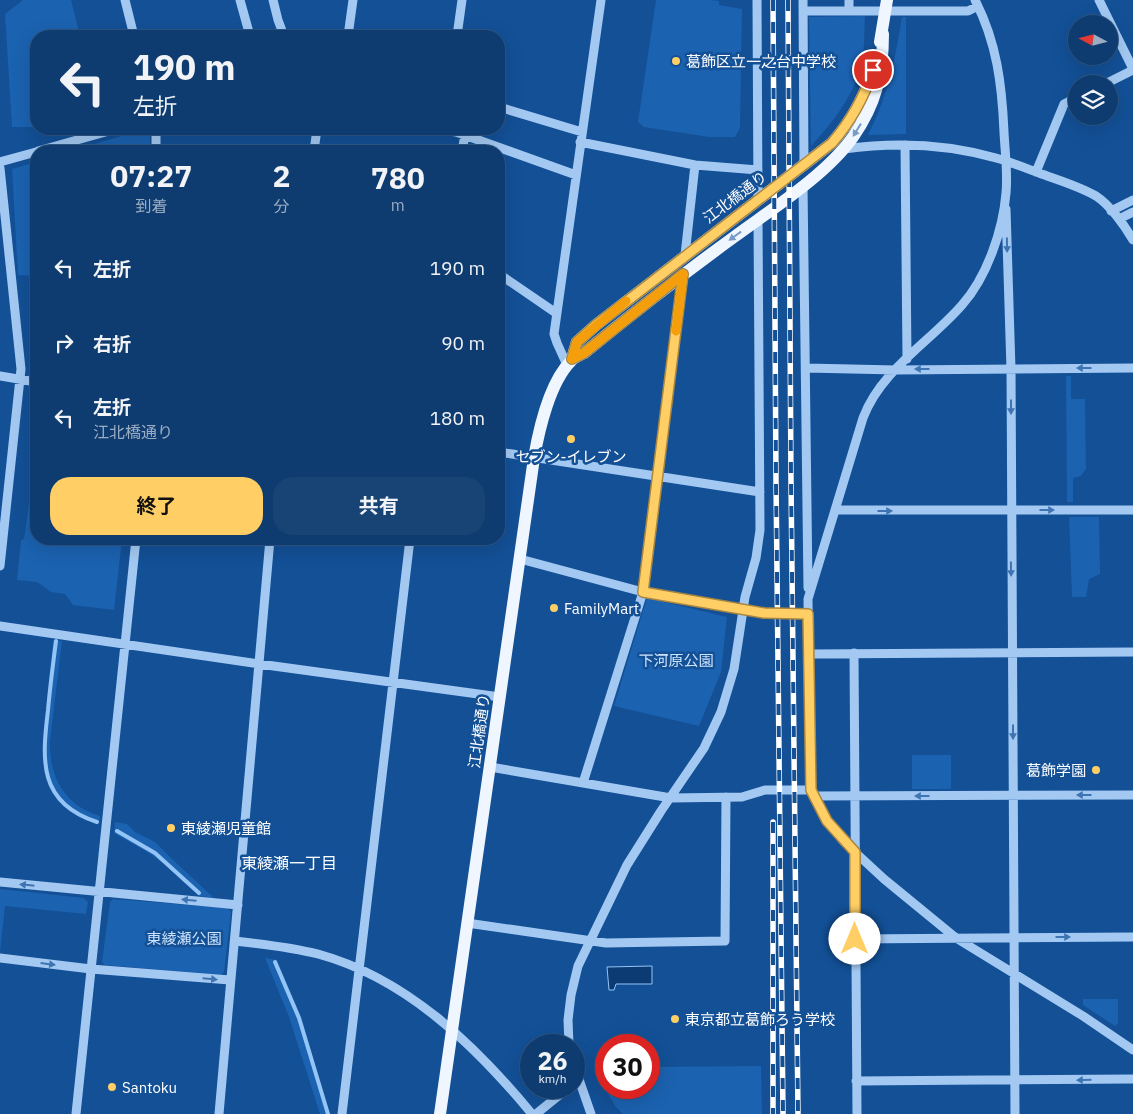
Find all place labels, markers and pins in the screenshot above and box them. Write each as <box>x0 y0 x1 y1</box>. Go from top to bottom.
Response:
pin <box>852 49 894 91</box>
place label: 葛飾区立一之台中学校 <box>686 52 836 71</box>
marker: 葛飾区立一之台中学校 <box>670 55 682 67</box>
marker: セブン-イレブン <box>565 433 577 445</box>
place label: セブン-イレブン <box>516 447 627 466</box>
place label: FamilyMart <box>564 599 639 618</box>
marker: FamilyMart <box>548 602 560 614</box>
place label: 葛飾学園 <box>1026 761 1086 780</box>
marker: 葛飾学園 <box>1090 764 1102 776</box>
place label: 東綾瀬児童館 <box>181 819 271 838</box>
marker: 東綾瀬児童館 <box>165 822 177 834</box>
place label: 東京都立葛飾ろう学校 <box>685 1010 835 1029</box>
marker: 東京都立葛飾ろう学校 <box>669 1013 681 1025</box>
place label: Santoku <box>122 1078 177 1097</box>
marker: Santoku <box>106 1081 118 1093</box>

